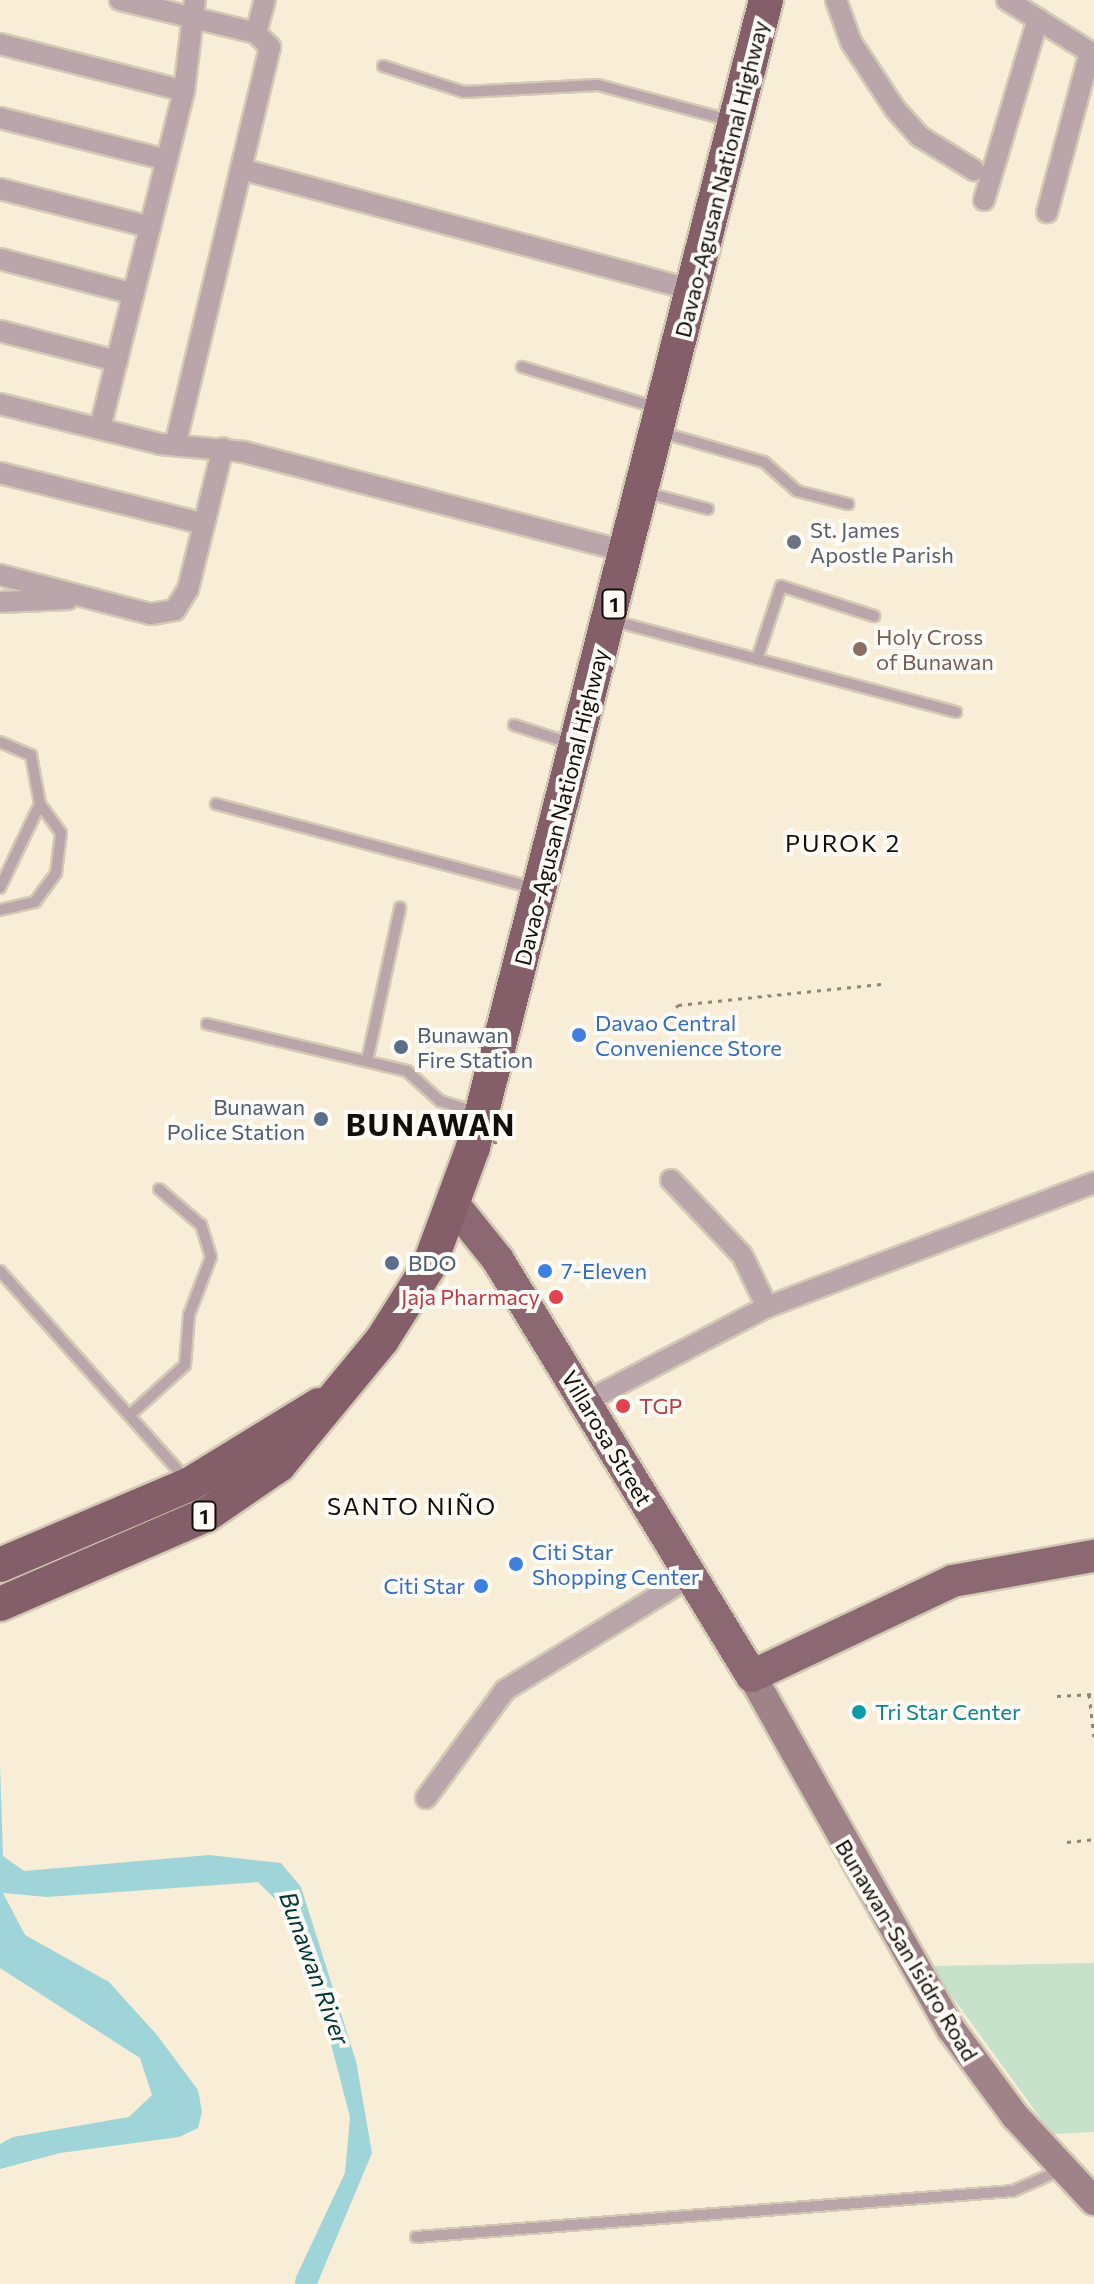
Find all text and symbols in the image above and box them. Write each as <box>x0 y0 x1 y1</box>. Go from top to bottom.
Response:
street label: Davao-Agusan National Highway <box>669 18 773 340</box>
place label: St. James Apostle Parish <box>810 516 954 568</box>
marker: St. James Apostle Parish <box>785 533 803 551</box>
road number: 1 <box>600 588 628 620</box>
place label: Holy Cross of Bunawan <box>876 623 994 674</box>
marker: Holy Cross of Bunawan <box>851 640 869 658</box>
street label: Davao-Agusan National Highway <box>509 646 613 968</box>
district label: PUROK 2 <box>785 829 901 857</box>
place label: Davao Central Convenience Store <box>595 1009 782 1060</box>
place label: Bunawan Fire Station <box>417 1021 533 1072</box>
marker: Davao Central Convenience Store <box>570 1026 588 1044</box>
marker: Bunawan Fire Station <box>392 1038 410 1056</box>
place label: Bunawan Police Station <box>167 1093 305 1144</box>
district label: BUNAWAN <box>346 1106 516 1142</box>
marker: Bunawan Police Station <box>312 1110 330 1128</box>
place label: BDO <box>408 1250 456 1276</box>
marker: BDO <box>383 1254 401 1272</box>
place label: 7-Eleven <box>561 1258 647 1284</box>
marker: 7-Eleven <box>536 1262 554 1280</box>
place label: Jaja Pharmacy <box>401 1284 540 1310</box>
marker: Jaja Pharmacy <box>547 1288 565 1306</box>
street label: Villarosa Street <box>556 1366 658 1510</box>
place label: TGP <box>639 1393 682 1419</box>
marker: TGP <box>614 1397 632 1415</box>
district label: SANTO NIÑO <box>327 1492 497 1520</box>
road number: 1 <box>190 1500 218 1532</box>
place label: Citi Star Shopping Center <box>532 1538 700 1590</box>
marker: Citi Star Shopping Center <box>507 1555 525 1573</box>
place label: Citi Star <box>383 1573 465 1599</box>
marker: Citi Star <box>472 1577 490 1595</box>
place label: Tri Star Center <box>875 1699 1021 1725</box>
marker: Tri Star Center <box>850 1703 868 1721</box>
street label: Bunawan-San Isidro Road <box>830 1834 984 2066</box>
water label: Bunawan River <box>274 1887 356 2049</box>

